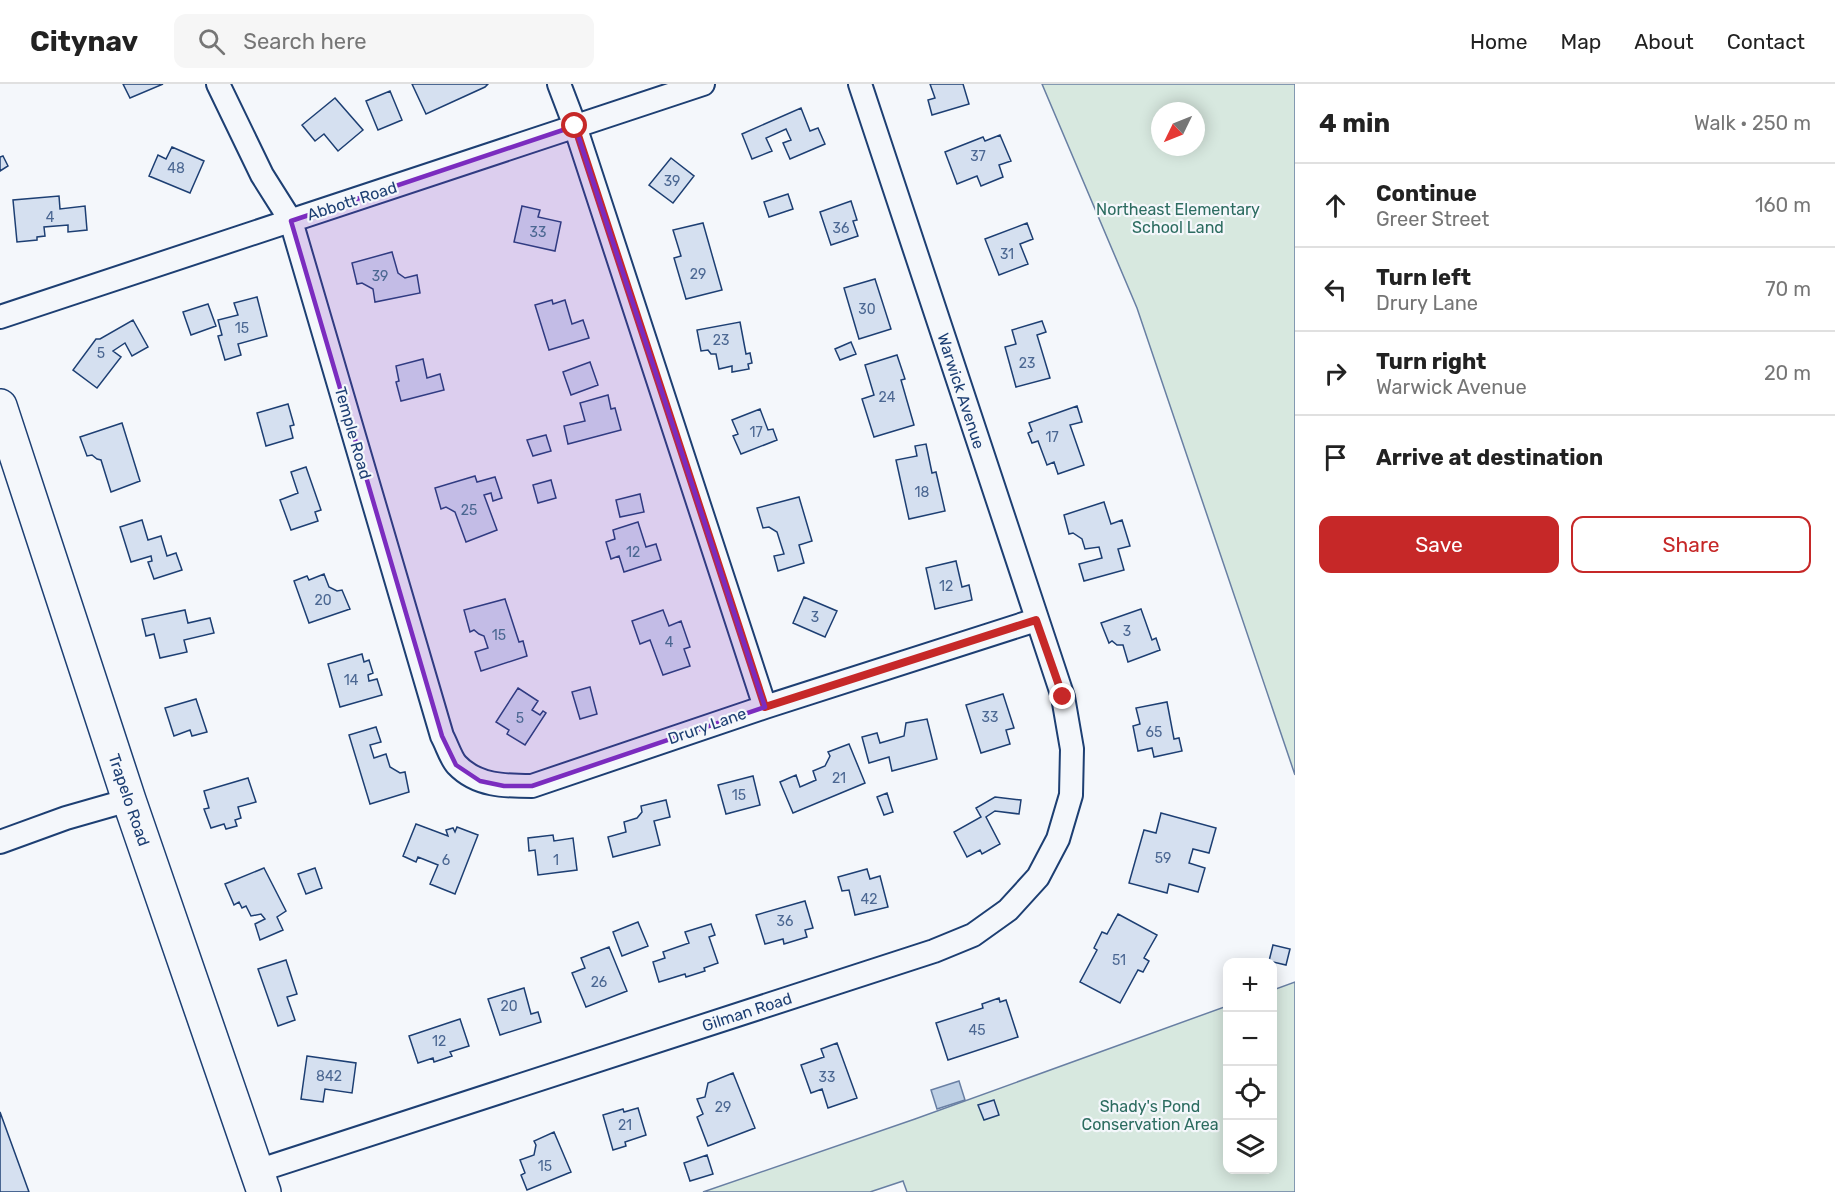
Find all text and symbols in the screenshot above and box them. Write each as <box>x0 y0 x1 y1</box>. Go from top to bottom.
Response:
search box <box>174 14 594 68</box>
text: Citynav <box>30 25 138 58</box>
icon: search <box>195 25 228 58</box>
text: Search here <box>243 28 367 55</box>
text: Home <box>1470 29 1527 54</box>
text: Map <box>1560 29 1601 54</box>
text: About <box>1634 29 1694 54</box>
text: Contact <box>1727 29 1805 54</box>
north arrow <box>1151 102 1205 156</box>
text: 4 min <box>1319 108 1390 139</box>
text: Walk · 250 m <box>1694 111 1811 135</box>
route start <box>561 112 587 138</box>
house number: 37 <box>970 148 986 165</box>
house number: 48 <box>167 160 185 177</box>
house number: 39 <box>664 173 680 190</box>
street label: Abbott Road <box>305 178 399 224</box>
text: Continue <box>1376 180 1477 207</box>
icon: ahead <box>1319 189 1352 222</box>
text: 160 m <box>1755 193 1811 217</box>
park label: Northeast Elementary School Land <box>1096 200 1260 237</box>
text: Greer Street <box>1376 207 1489 231</box>
house number: 4 <box>46 209 55 226</box>
house number: 36 <box>833 220 849 237</box>
house number: 33 <box>530 224 546 241</box>
house number: 31 <box>1000 246 1014 263</box>
text: Turn left <box>1376 264 1471 291</box>
house number: 29 <box>690 266 706 283</box>
house number: 39 <box>372 268 388 285</box>
icon: left <box>1319 273 1352 306</box>
text: 70 m <box>1765 277 1811 301</box>
text: Drury Lane <box>1376 291 1478 315</box>
house number: 30 <box>858 301 876 318</box>
house number: 15 <box>235 320 249 337</box>
street label: Warwick Avenue <box>933 331 989 451</box>
house number: 23 <box>713 332 729 349</box>
house number: 5 <box>97 345 105 362</box>
text: Turn right <box>1376 348 1486 375</box>
house number: 23 <box>1019 355 1035 372</box>
icon: right <box>1319 357 1352 390</box>
text: 20 m <box>1764 361 1811 385</box>
text: Warwick Avenue <box>1376 375 1527 399</box>
street label: Temple Road <box>331 385 375 481</box>
house number: 24 <box>879 389 896 406</box>
house number: 17 <box>749 424 763 441</box>
house number: 17 <box>1045 429 1059 446</box>
icon: arrive <box>1319 441 1352 474</box>
text: Arrive at destination <box>1376 444 1603 471</box>
house number: 18 <box>915 484 930 501</box>
house number: 25 <box>461 502 477 519</box>
button: Save <box>1319 516 1559 573</box>
button: Share <box>1571 516 1811 573</box>
house number: 12 <box>626 544 640 561</box>
house number: 12 <box>939 578 953 595</box>
house number: 20 <box>314 592 332 609</box>
house number: 3 <box>811 609 819 626</box>
house number: 3 <box>1123 623 1131 640</box>
house number: 15 <box>492 627 506 644</box>
house number: 4 <box>665 634 674 651</box>
house number: 14 <box>344 672 359 689</box>
route end <box>1049 683 1075 709</box>
street label: Drury Lane <box>665 704 749 748</box>
house number: 33 <box>982 709 998 726</box>
house number: 5 <box>516 710 524 727</box>
house number: 65 <box>1146 724 1162 741</box>
street label: Trapelo Road <box>104 751 154 849</box>
house number: 21 <box>832 770 846 787</box>
house number: 15 <box>732 787 746 804</box>
house number: 59 <box>1155 850 1171 867</box>
house number: 6 <box>442 852 450 869</box>
house number: 1 <box>553 852 559 869</box>
house number: 42 <box>861 891 877 908</box>
house number: 36 <box>777 913 793 930</box>
house number: 51 <box>1112 952 1126 969</box>
map controls <box>1223 958 1277 1174</box>
button: + <box>1223 958 1277 1012</box>
house number: 26 <box>591 974 607 991</box>
street label: Gilman Road <box>700 989 794 1035</box>
house number: 20 <box>500 998 518 1015</box>
button: − <box>1223 1012 1277 1066</box>
house number: 45 <box>968 1022 986 1039</box>
house number: 12 <box>432 1033 446 1050</box>
button: locate <box>1223 1066 1277 1120</box>
house number: 842 <box>316 1068 342 1085</box>
house number: 33 <box>819 1069 835 1086</box>
park label: Shady's Pond Conservation Area <box>1082 1097 1218 1134</box>
house number: 29 <box>715 1099 731 1116</box>
house number: 21 <box>618 1117 632 1134</box>
button: layers <box>1223 1120 1277 1174</box>
house number: 15 <box>538 1158 552 1175</box>

